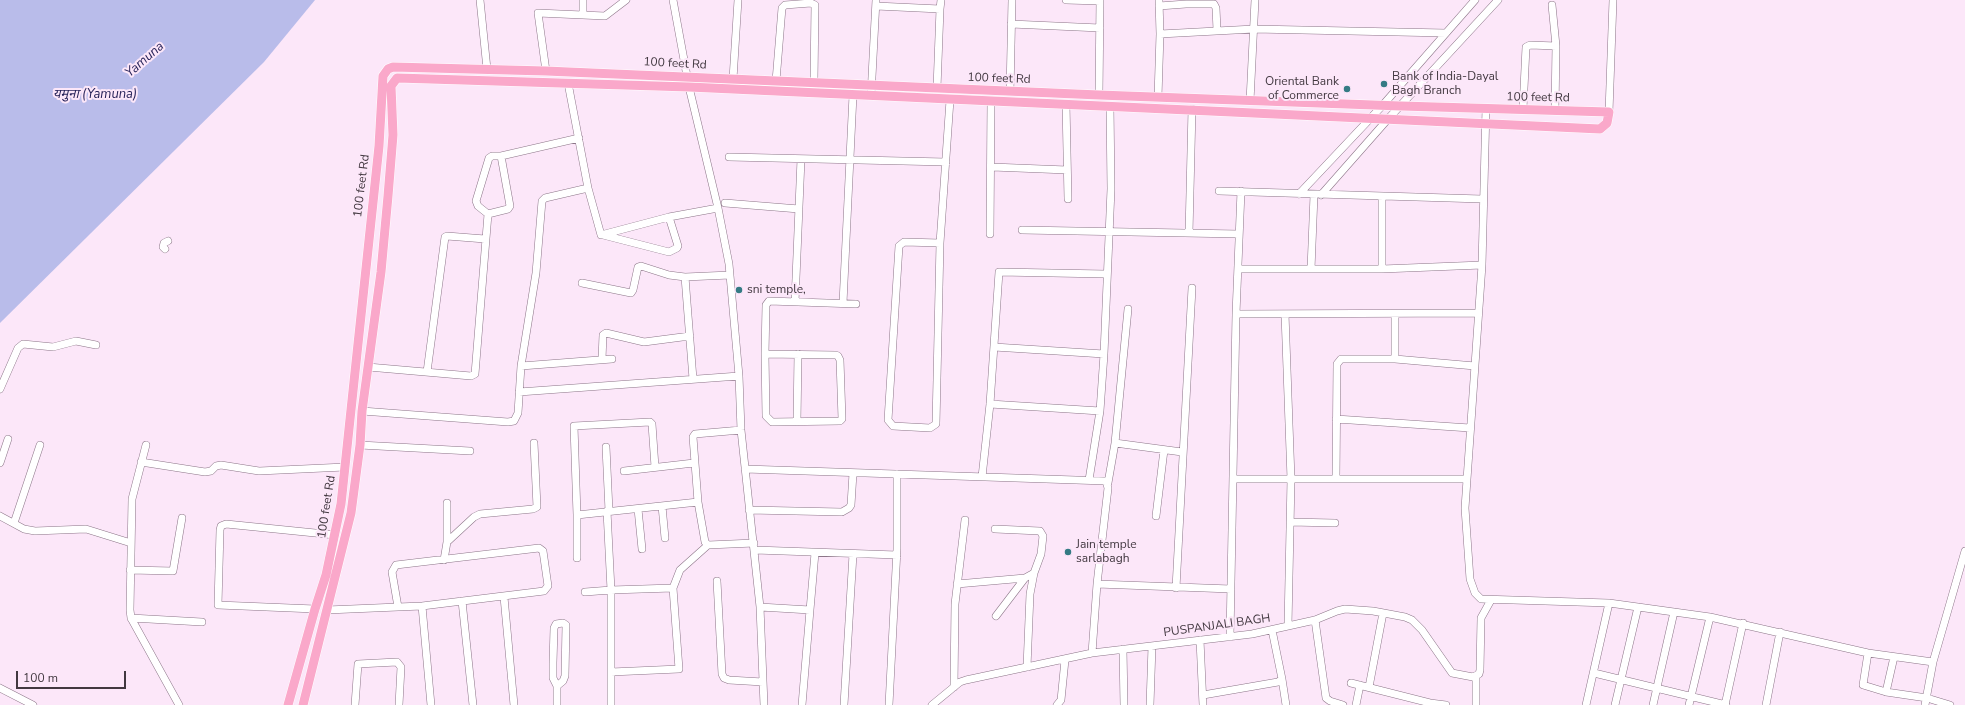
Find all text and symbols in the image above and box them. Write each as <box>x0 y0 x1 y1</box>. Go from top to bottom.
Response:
water label: Yamuna <box>122 39 168 81</box>
street label: 100 feet Rd <box>643 55 707 73</box>
place label: Bank of India-Dayal Bagh Branch <box>1392 70 1498 98</box>
street label: 100 feet Rd <box>967 71 1031 87</box>
place label: Oriental Bank of Commerce <box>1265 75 1339 103</box>
marker: Bank of India-Dayal Bagh Branch <box>1379 79 1389 89</box>
marker: Oriental Bank of Commerce <box>1342 84 1352 94</box>
water label: यमुना (Yamuna) <box>53 87 137 103</box>
street label: 100 feet Rd <box>1506 90 1570 106</box>
street label: 100 feet Rd <box>351 154 373 218</box>
place label: sni temple, <box>747 283 806 297</box>
marker: sni temple, <box>734 285 744 295</box>
street label: 100 feet Rd <box>315 475 339 539</box>
place label: Jain temple sarlabagh <box>1076 538 1137 566</box>
marker: Jain temple sarlabagh <box>1063 547 1073 557</box>
street label: PUSPANJALI BAGH <box>1163 611 1271 641</box>
scale bar <box>18 663 128 689</box>
text: 100 m <box>23 670 58 686</box>

